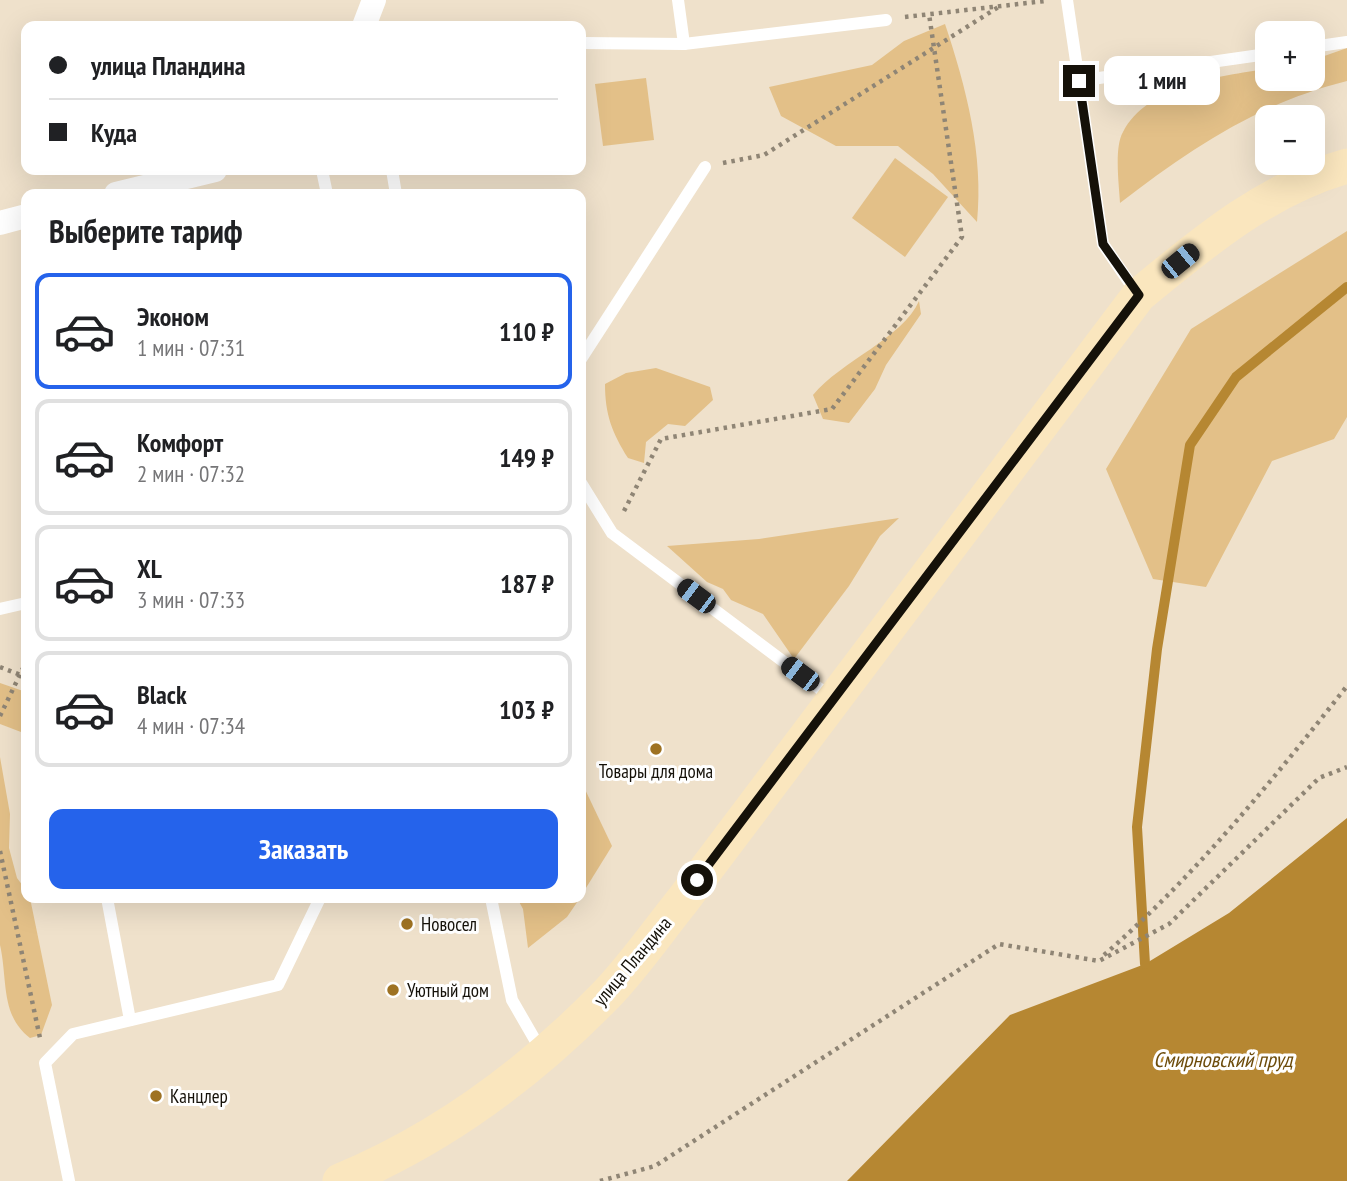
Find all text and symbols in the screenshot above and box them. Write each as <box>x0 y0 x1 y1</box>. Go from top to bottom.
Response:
map controls <box>1255 21 1325 175</box>
button: + <box>1255 21 1325 91</box>
text: улица Пландина <box>91 49 245 82</box>
callout: 1 мин <box>1104 56 1219 106</box>
route end <box>1063 65 1095 97</box>
text: 1 мин <box>1137 66 1187 95</box>
button: − <box>1255 105 1325 175</box>
text: Куда <box>91 116 137 149</box>
text: Выберите тариф <box>49 210 243 252</box>
car <box>1158 240 1203 282</box>
icon: car <box>53 300 116 363</box>
text: Эконом <box>137 300 209 333</box>
text: 110 ₽ <box>499 315 554 348</box>
text: 1 мин · 07:31 <box>137 333 245 362</box>
icon: car <box>53 426 116 489</box>
text: Комфорт <box>137 426 223 459</box>
text: 149 ₽ <box>499 441 554 474</box>
text: 2 мин · 07:32 <box>137 459 245 488</box>
icon: car <box>53 552 116 615</box>
text: XL <box>137 552 162 585</box>
text: 187 ₽ <box>500 567 554 600</box>
car <box>673 575 720 617</box>
text: 3 мин · 07:33 <box>137 585 245 614</box>
car <box>777 653 824 695</box>
icon: car <box>53 678 116 741</box>
text: Black <box>137 678 187 711</box>
text: 103 ₽ <box>499 693 554 726</box>
text: 4 мин · 07:34 <box>137 711 245 740</box>
marker: Товары для дома <box>648 741 664 757</box>
place label: Товары для дома <box>599 759 713 783</box>
button: Заказать <box>49 809 558 889</box>
route start <box>681 864 713 896</box>
street label: улица Пландина <box>588 911 676 1011</box>
place label: Новосел <box>421 912 477 936</box>
marker: Новосел <box>399 916 415 932</box>
place label: Уютный дом <box>407 978 489 1002</box>
marker: Уютный дом <box>385 982 401 998</box>
water label: Смирновский пруд <box>1154 1046 1294 1073</box>
place label: Канцлер <box>170 1084 228 1108</box>
marker: Канцлер <box>148 1088 164 1104</box>

